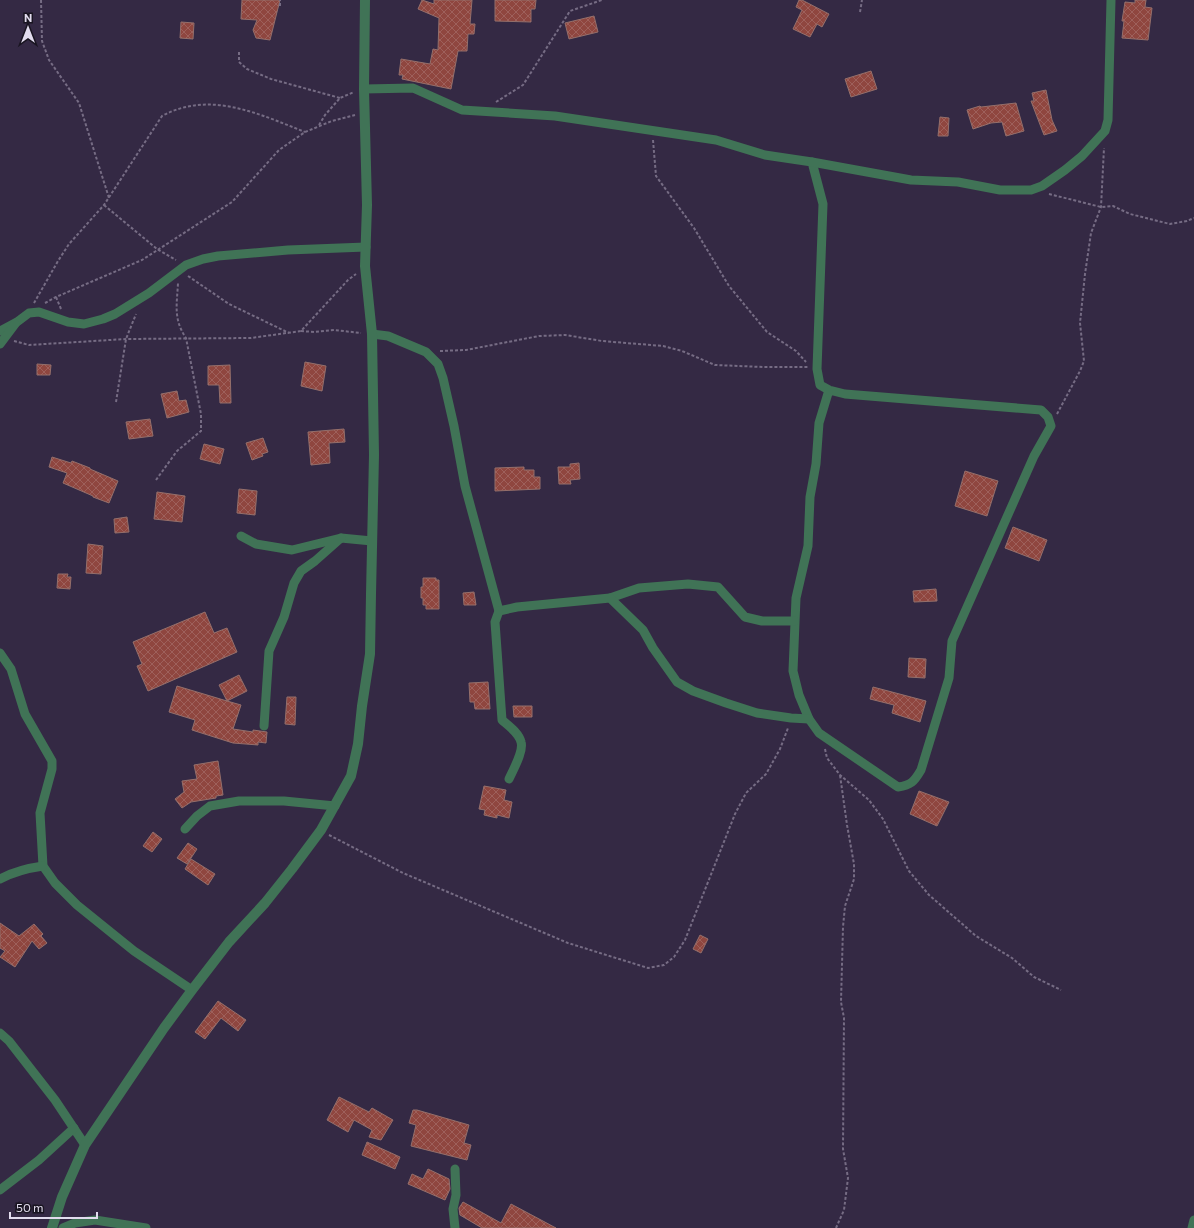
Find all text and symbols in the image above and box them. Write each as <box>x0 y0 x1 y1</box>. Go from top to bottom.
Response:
north arrow <box>8 8 48 48</box>
text: N <box>24 11 32 24</box>
scale bar <box>10 1194 97 1220</box>
text: 50 m <box>16 1200 44 1214</box>

